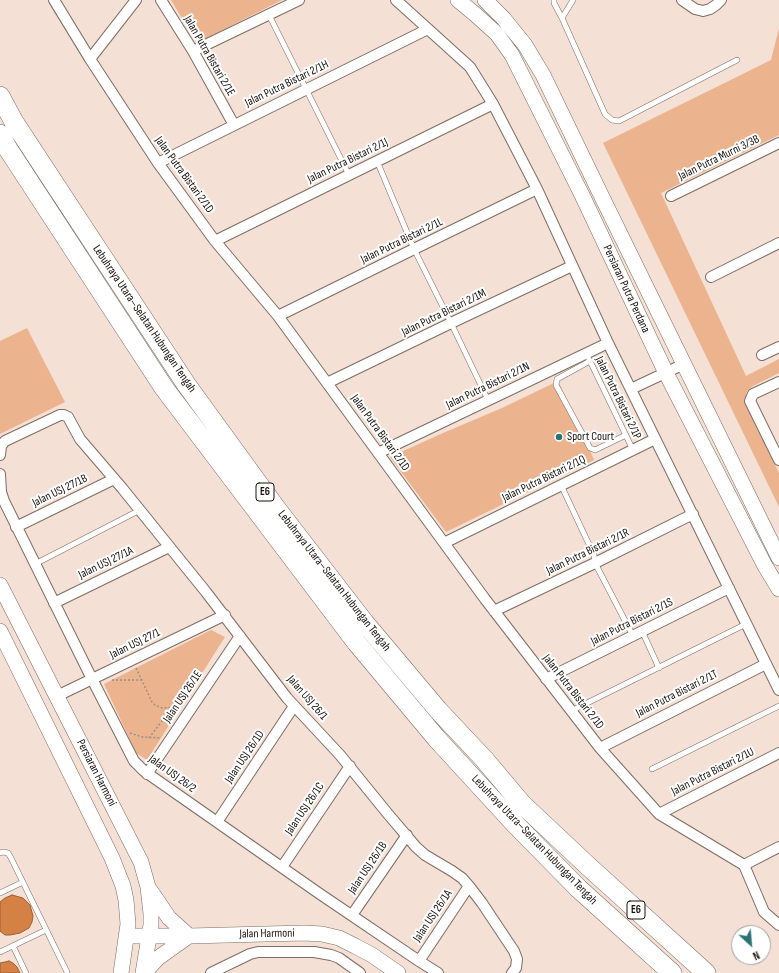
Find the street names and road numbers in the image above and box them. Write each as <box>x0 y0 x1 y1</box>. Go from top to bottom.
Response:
street label: Jalan Putra Bistari 2/1E <box>180 13 238 99</box>
street label: Jalan Putra Bistari 2/1H <box>243 58 331 110</box>
street label: Jalan Putra Murni 3/3B <box>676 132 762 184</box>
street label: Jalan Putra Bistari 2/1D <box>151 134 217 216</box>
street label: Jalan Putra Bistari 2/1J <box>305 135 391 187</box>
street label: Jalan Putra Bistari 2/1L <box>359 215 445 267</box>
street label: Lebuhraya Utara–Selatan Hubungan Tengah <box>89 243 199 395</box>
street label: Persiaran Putra Perdana <box>599 243 653 335</box>
street label: Jalan Putra Bistari 2/1M <box>399 286 489 340</box>
street label: Jalan Putra Bistari 2/1P <box>592 354 644 442</box>
street label: Jalan Putra Bistari 2/1N <box>444 360 532 412</box>
street label: Jalan Putra Bistari 2/1D <box>347 392 413 474</box>
street label: Jalan Putra Bistari 2/1Q <box>500 453 588 505</box>
street label: Jalan USJ 27/1B <box>30 472 90 510</box>
road number: E6 <box>256 483 274 501</box>
street label: Lebuhraya Utara–Selatan Hubungan Tengah <box>275 508 393 654</box>
street label: Jalan Putra Bistari 2/1R <box>544 526 632 578</box>
street label: Jalan USJ 27/1A <box>76 544 136 582</box>
street label: Jalan Putra Bistari 2/1S <box>589 595 675 649</box>
street label: Jalan USJ 27/1 <box>108 626 162 662</box>
street label: Jalan Putra Bistari 2/1D <box>539 652 607 732</box>
street label: Jalan Putra Bistari 2/1T <box>634 667 720 721</box>
street label: Jalan USJ 26/1E <box>160 668 206 726</box>
street label: Jalan USJ 26/1 <box>284 673 330 723</box>
street label: Jalan USJ 26/1D <box>222 728 268 786</box>
street label: Persiaran Harmoni <box>73 737 119 809</box>
street label: Jalan Putra Bistari 2/1U <box>669 745 757 799</box>
street label: Jalan USJ 26/2 <box>145 752 199 796</box>
street label: Lebuhraya Utara–Selatan Hubungan Tengah <box>468 772 600 908</box>
street label: Jalan USJ 26/1C <box>282 780 328 838</box>
street label: Jalan USJ 26/1B <box>345 839 391 897</box>
street label: Jalan USJ 26/1A <box>410 887 456 945</box>
road number: E6 <box>627 901 645 919</box>
street label: Jalan Harmoni <box>239 926 295 942</box>

